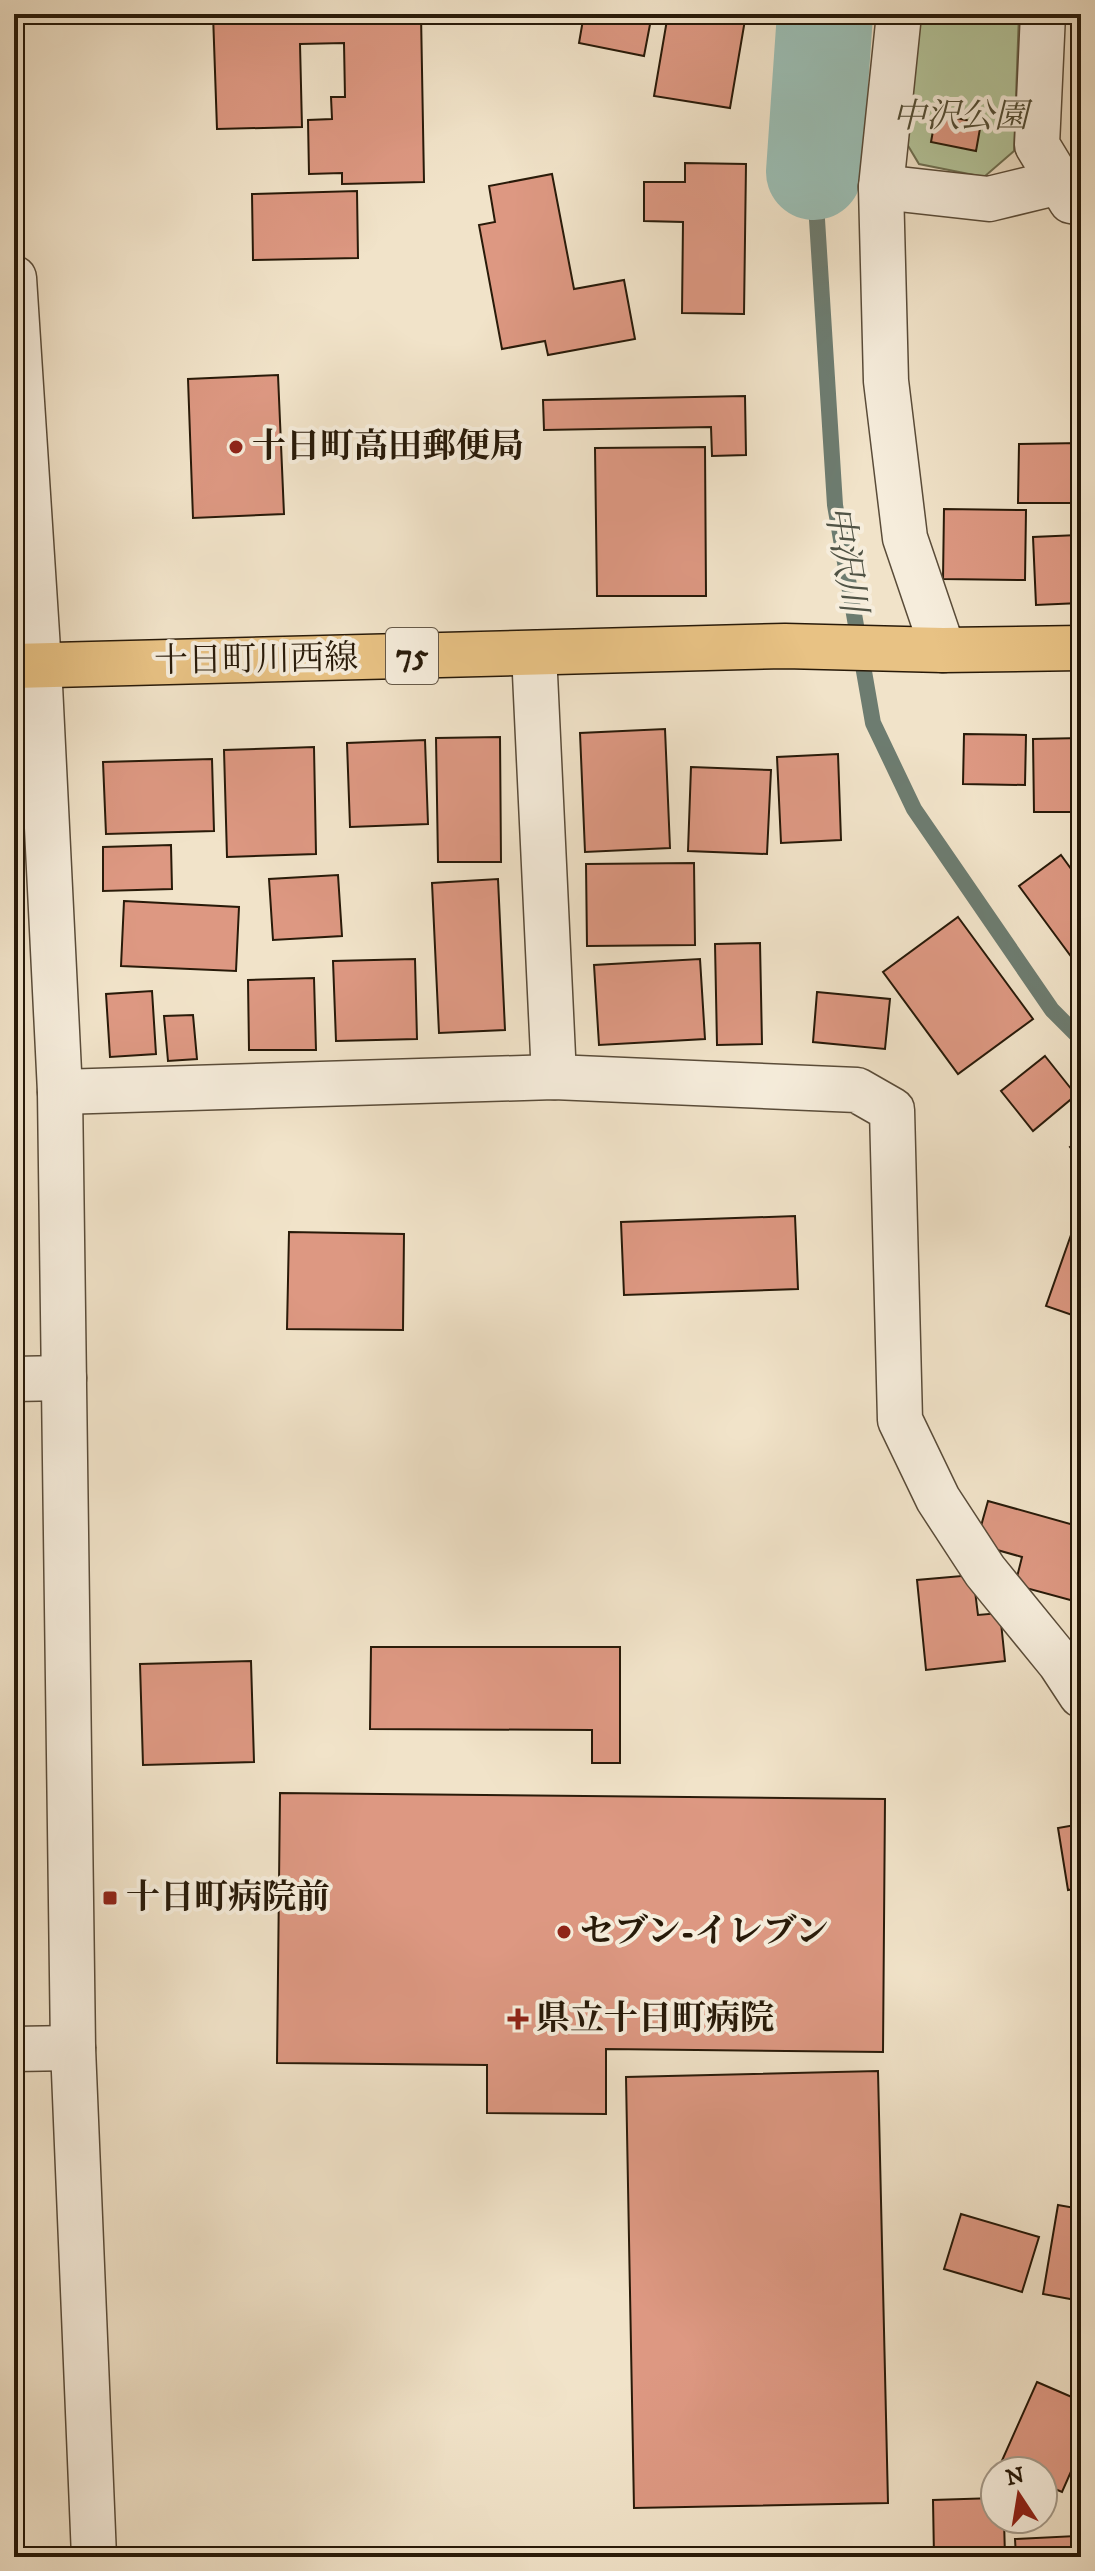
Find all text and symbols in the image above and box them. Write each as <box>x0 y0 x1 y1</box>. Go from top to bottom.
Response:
park label: 中沢公園 <box>892 96 1033 138</box>
place label: 十日町高田郵便局 <box>252 426 524 468</box>
marker: 十日町高田郵便局 <box>227 438 245 456</box>
water label: 中沢川 <box>814 502 876 620</box>
road number: 75 <box>386 628 438 684</box>
street label: 十日町川西線 <box>154 637 358 683</box>
place label: 十日町病院前 <box>126 1877 330 1919</box>
marker: 十日町病院前 <box>101 1889 119 1907</box>
place label: セブン-イレブン <box>580 1911 829 1953</box>
marker: セブン-イレブン <box>555 1923 573 1941</box>
place label: 県立十日町病院 <box>536 1998 774 2040</box>
marker: 県立十日町病院 <box>507 2008 529 2030</box>
north arrow <box>979 2455 1059 2535</box>
text: N <box>1004 2462 1027 2492</box>

